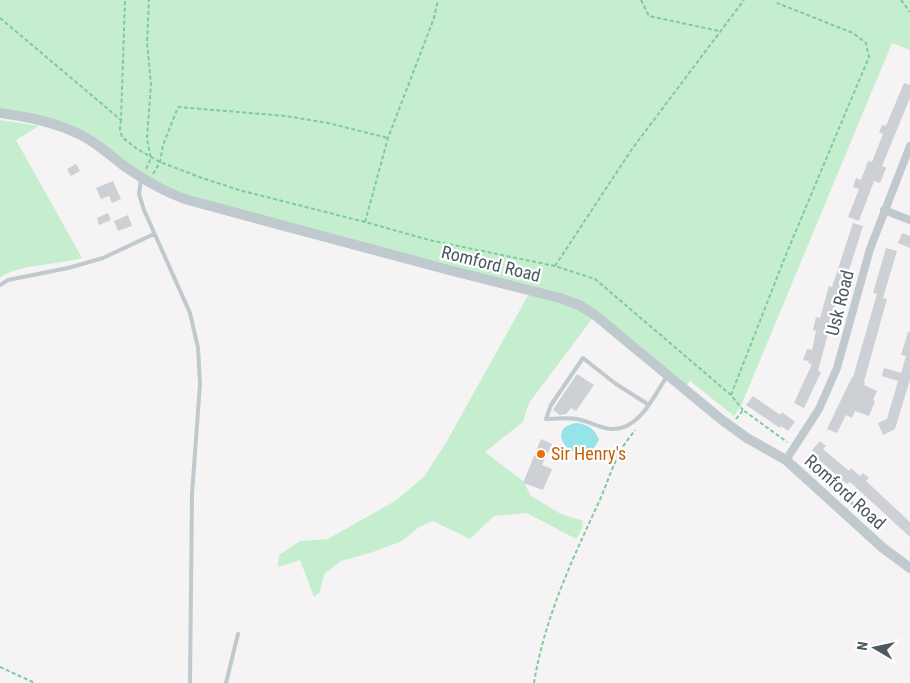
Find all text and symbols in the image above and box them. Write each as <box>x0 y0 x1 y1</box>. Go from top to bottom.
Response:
street label: Romford Road <box>439 241 543 286</box>
street label: Usk Road <box>821 268 858 338</box>
place label: Sir Henry's <box>551 443 626 464</box>
marker: Sir Henry's <box>535 448 547 460</box>
street label: Romford Road <box>801 450 890 533</box>
north arrow <box>850 623 900 673</box>
text: N <box>854 640 871 651</box>

